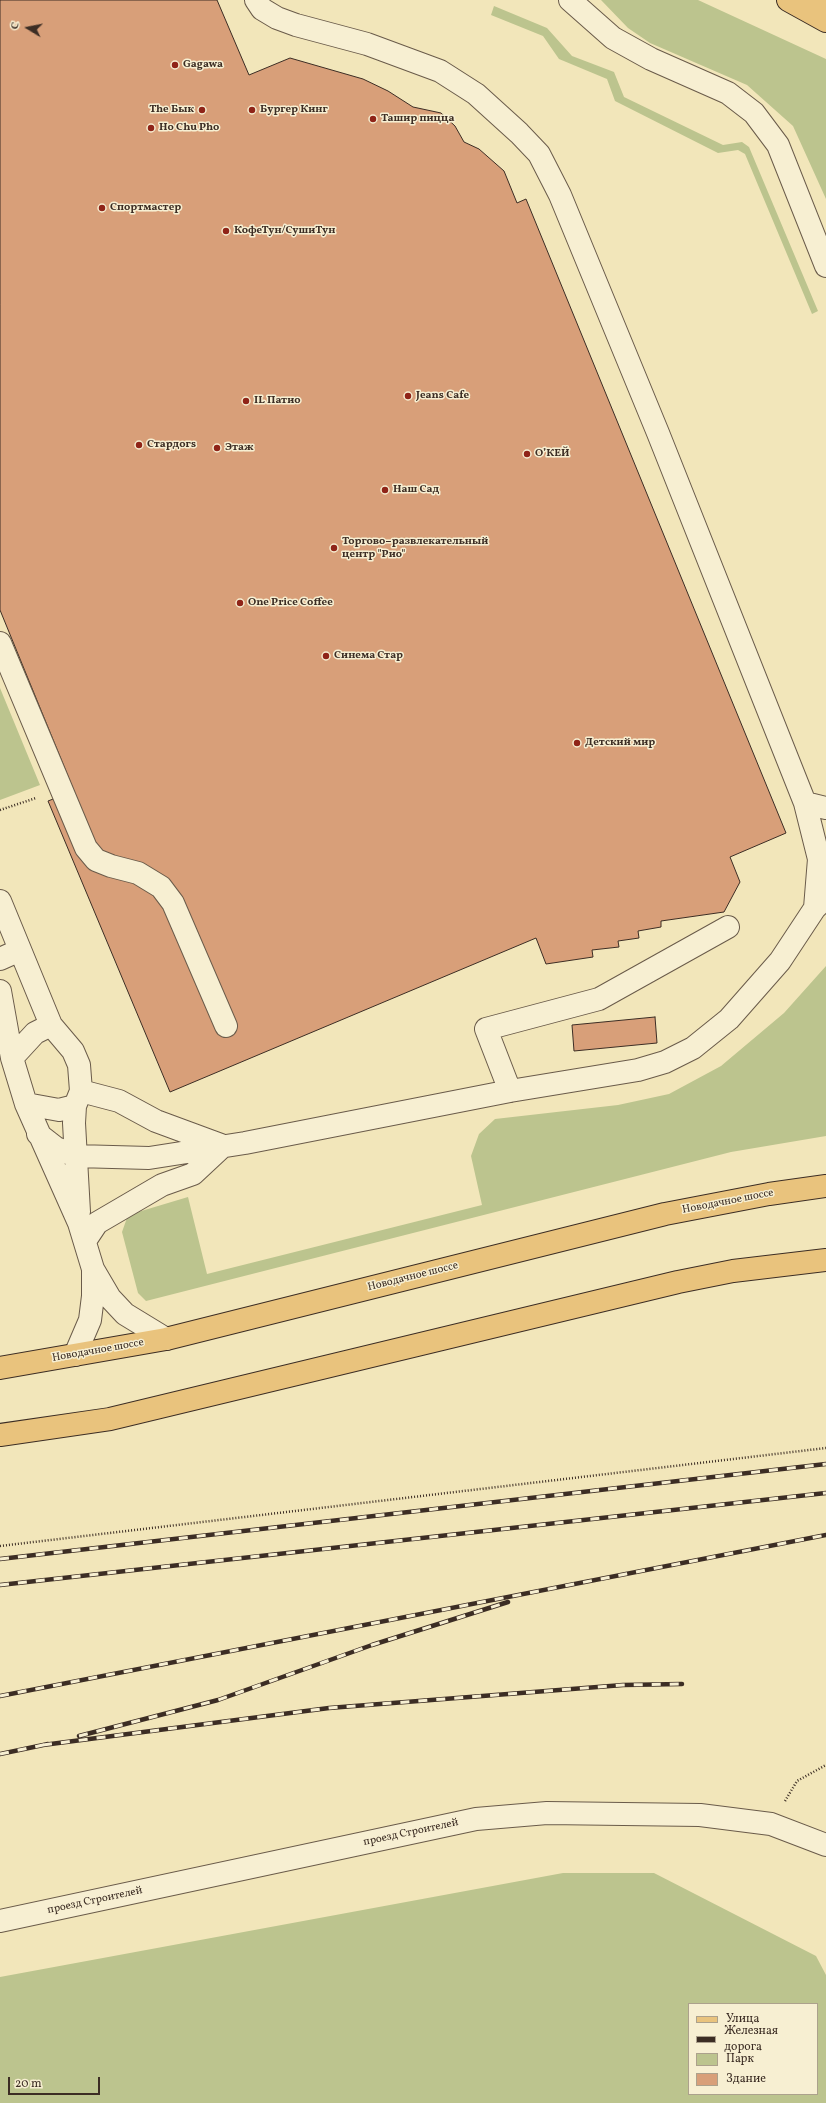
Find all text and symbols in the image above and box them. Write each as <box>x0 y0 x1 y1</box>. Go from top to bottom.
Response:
north arrow <box>8 8 48 48</box>
text: С <box>8 21 24 31</box>
place label: Gagawa <box>183 58 223 72</box>
marker: Gagawa <box>170 60 180 70</box>
place label: The Бык <box>149 103 194 117</box>
place label: Бургер Кинг <box>260 103 328 117</box>
marker: The Бык <box>197 105 207 115</box>
marker: Бургер Кинг <box>247 105 257 115</box>
place label: Ташир пицца <box>381 112 455 126</box>
marker: Ташир пицца <box>368 114 378 124</box>
place label: Ho Chu Pho <box>159 121 219 135</box>
marker: Ho Chu Pho <box>146 123 156 133</box>
place label: Спортмастер <box>110 201 181 215</box>
marker: Спортмастер <box>97 203 107 213</box>
place label: КофеТун/СушиТун <box>234 224 335 238</box>
marker: КофеТун/СушиТун <box>221 226 231 236</box>
place label: Jeans Cafe <box>416 389 469 403</box>
marker: Jeans Cafe <box>403 391 413 401</box>
place label: IL Патио <box>254 394 300 408</box>
marker: IL Патио <box>241 396 251 406</box>
place label: Стардогs <box>147 438 196 452</box>
marker: Стардогs <box>134 440 144 450</box>
place label: Этаж <box>225 441 254 455</box>
marker: Этаж <box>212 443 222 453</box>
place label: О’КЕЙ <box>535 447 570 461</box>
marker: О’КЕЙ <box>522 449 532 459</box>
place label: Наш Сад <box>393 483 439 497</box>
marker: Наш Сад <box>380 485 390 495</box>
place label: Торгово–развлекательный центр "Рио" <box>342 535 488 561</box>
marker: Торгово–развлекательный центр "Рио" <box>329 543 339 553</box>
place label: One Price Coffee <box>248 596 333 610</box>
marker: One Price Coffee <box>235 598 245 608</box>
place label: Синема Стар <box>334 649 403 663</box>
marker: Синема Стар <box>321 651 331 661</box>
place label: Детский мир <box>585 736 655 750</box>
marker: Детский мир <box>572 738 582 748</box>
street label: Новодачное шоссе <box>681 1187 775 1217</box>
street label: Новодачное шоссе <box>366 1259 460 1295</box>
street label: Новодачное шоссе <box>51 1336 145 1366</box>
street label: проезд Строителей <box>362 1816 460 1850</box>
street label: проезд Строителей <box>46 1884 144 1918</box>
legend <box>688 2003 818 2095</box>
text: Улица <box>726 2011 759 2027</box>
text: Железная дорога <box>724 2023 778 2055</box>
text: Парк <box>726 2051 754 2067</box>
scale bar <box>10 2069 102 2095</box>
text: Здание <box>726 2071 766 2087</box>
text: 20 m <box>15 2076 42 2092</box>

